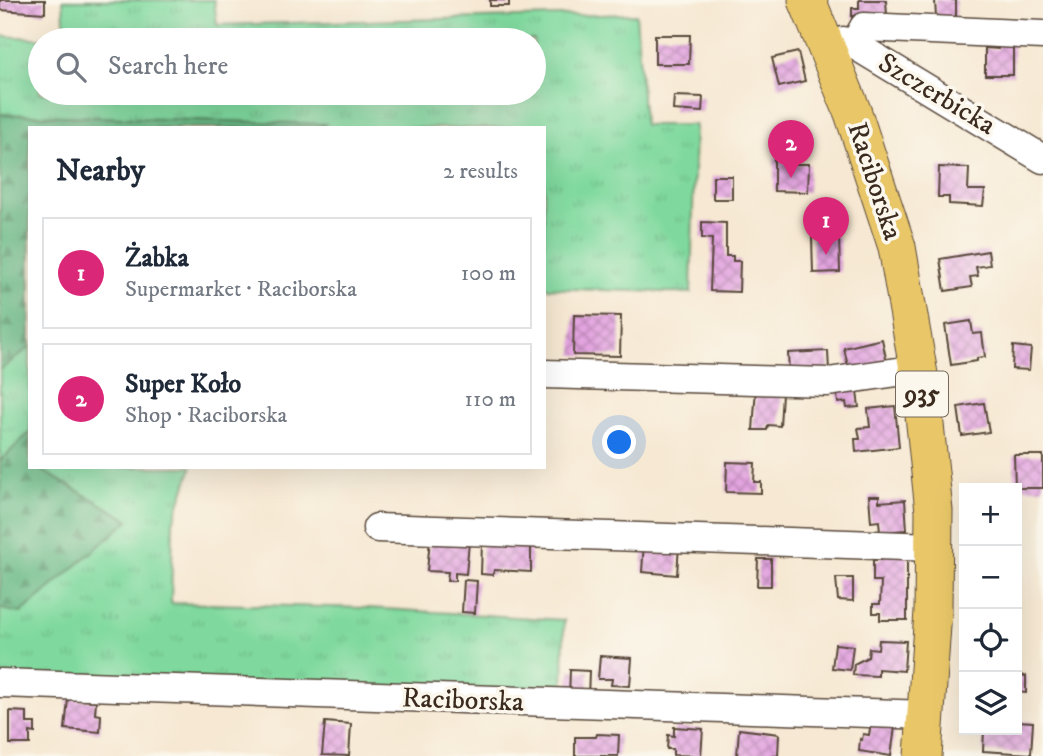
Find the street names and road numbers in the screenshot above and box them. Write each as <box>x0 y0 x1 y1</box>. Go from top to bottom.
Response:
street label: Szczerbicka <box>872 45 1002 143</box>
street label: Raciborska <box>840 118 911 245</box>
road number: 935 <box>896 372 948 416</box>
street label: Raciborska <box>401 680 525 720</box>

